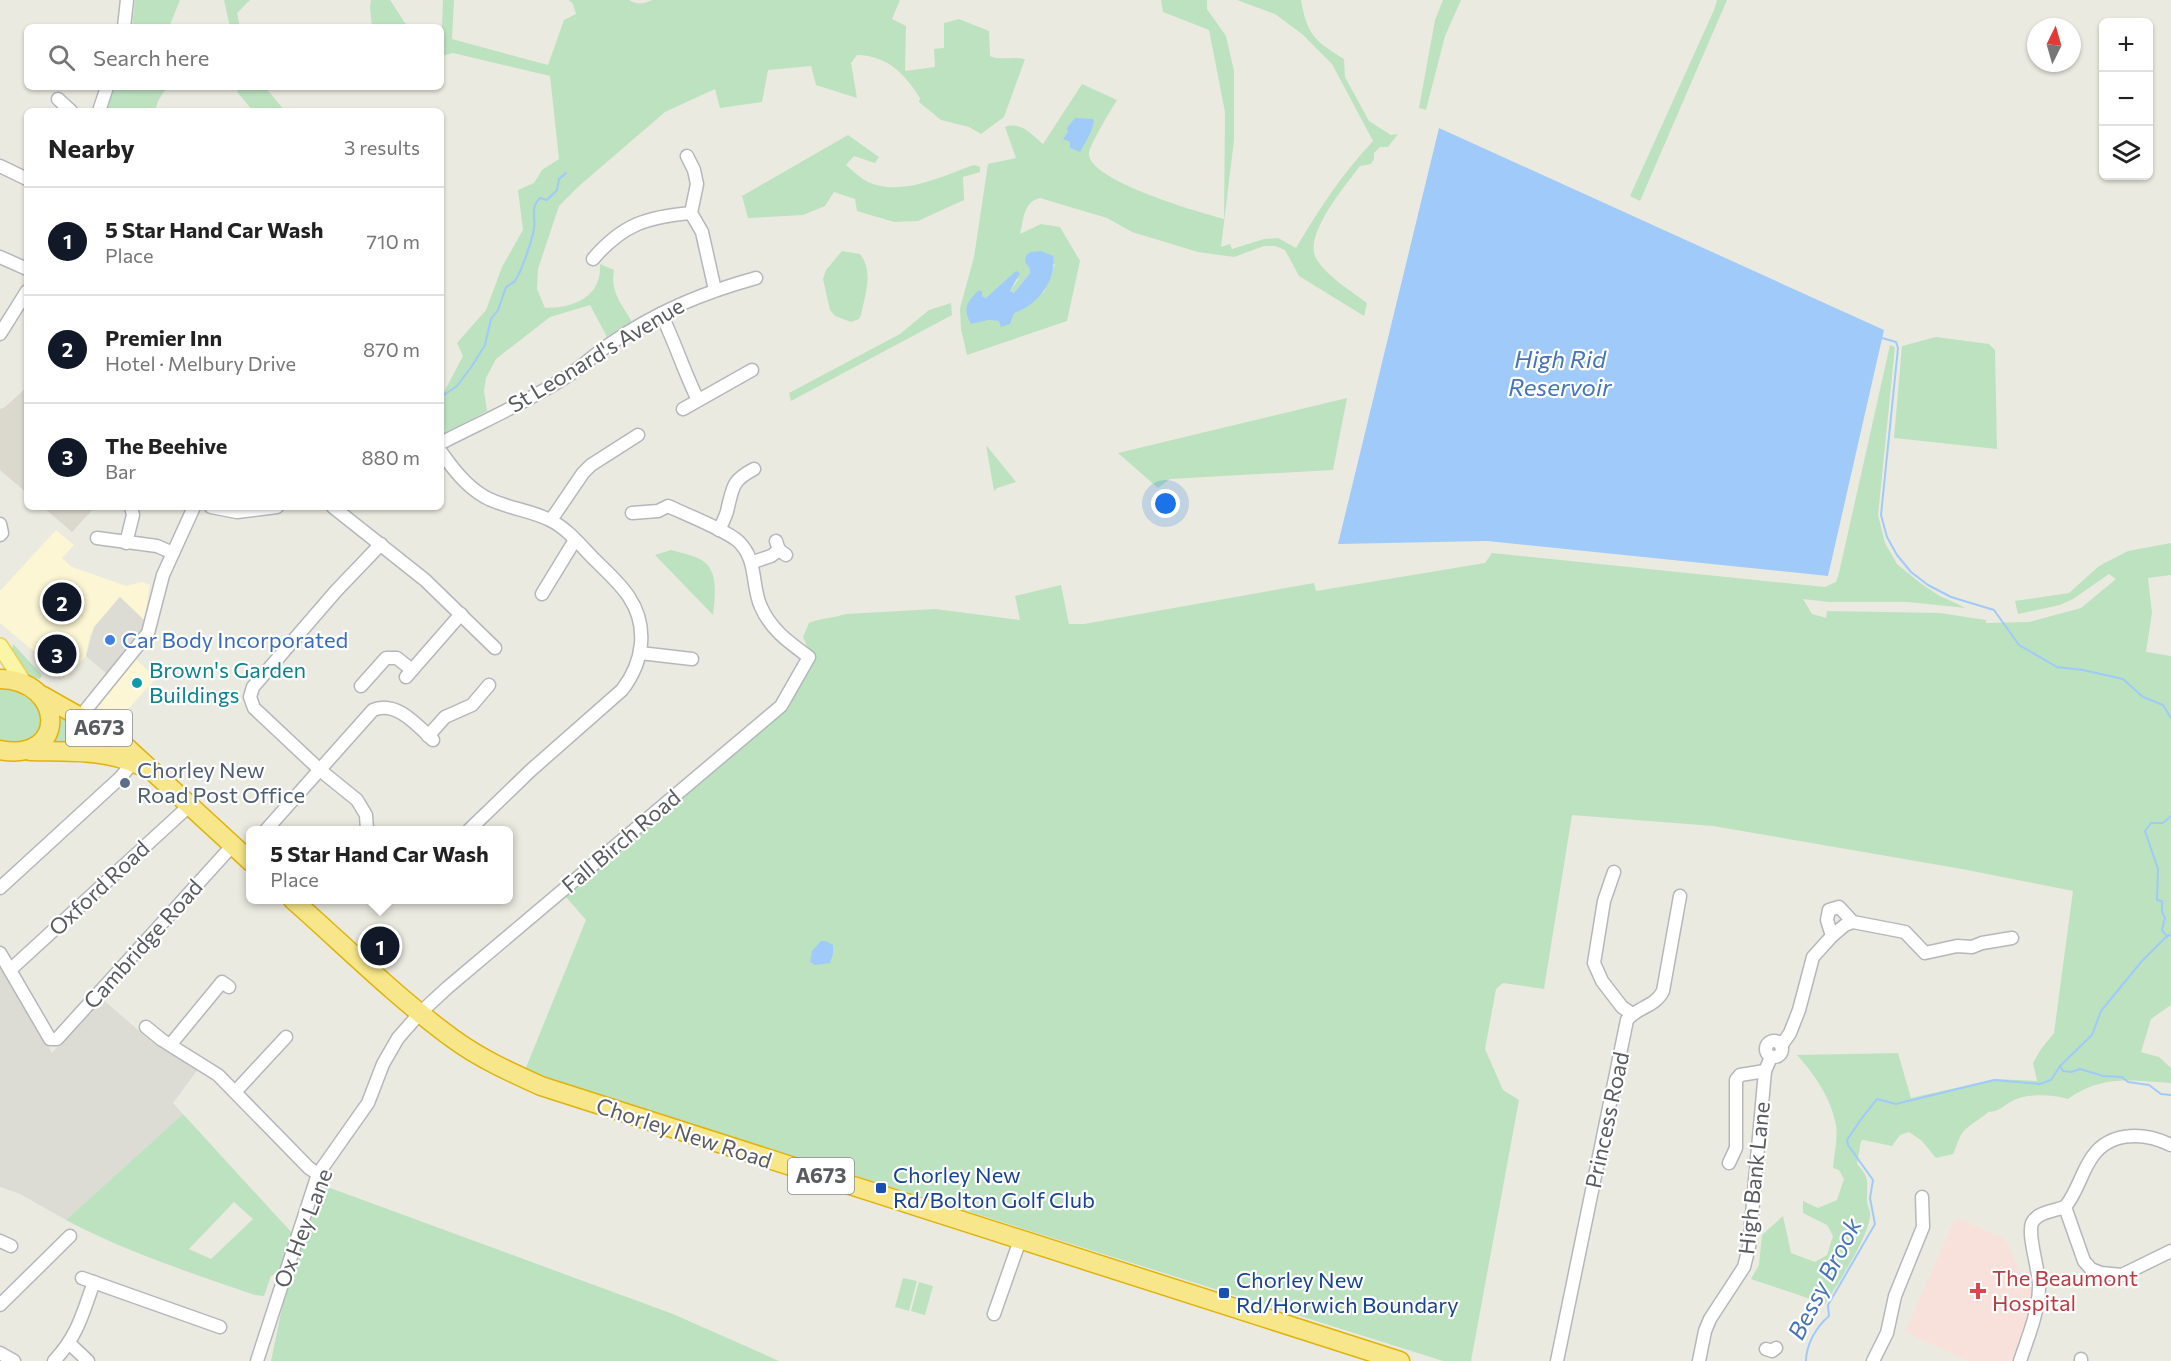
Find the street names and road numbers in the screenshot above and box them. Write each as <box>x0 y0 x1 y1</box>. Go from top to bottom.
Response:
street label: St Leonard's Avenue <box>503 291 689 418</box>
road number: A673 <box>66 710 132 746</box>
street label: Fall Birch Road <box>556 783 685 898</box>
street label: Oxford Road <box>43 834 154 941</box>
street label: Cambridge Road <box>77 873 208 1014</box>
street label: Princess Road <box>1579 1049 1634 1191</box>
street label: Chorley New Road <box>593 1091 775 1174</box>
street label: High Bank Lane <box>1732 1100 1775 1256</box>
road number: A673 <box>788 1158 854 1194</box>
street label: Ox Hey Lane <box>267 1164 338 1291</box>

